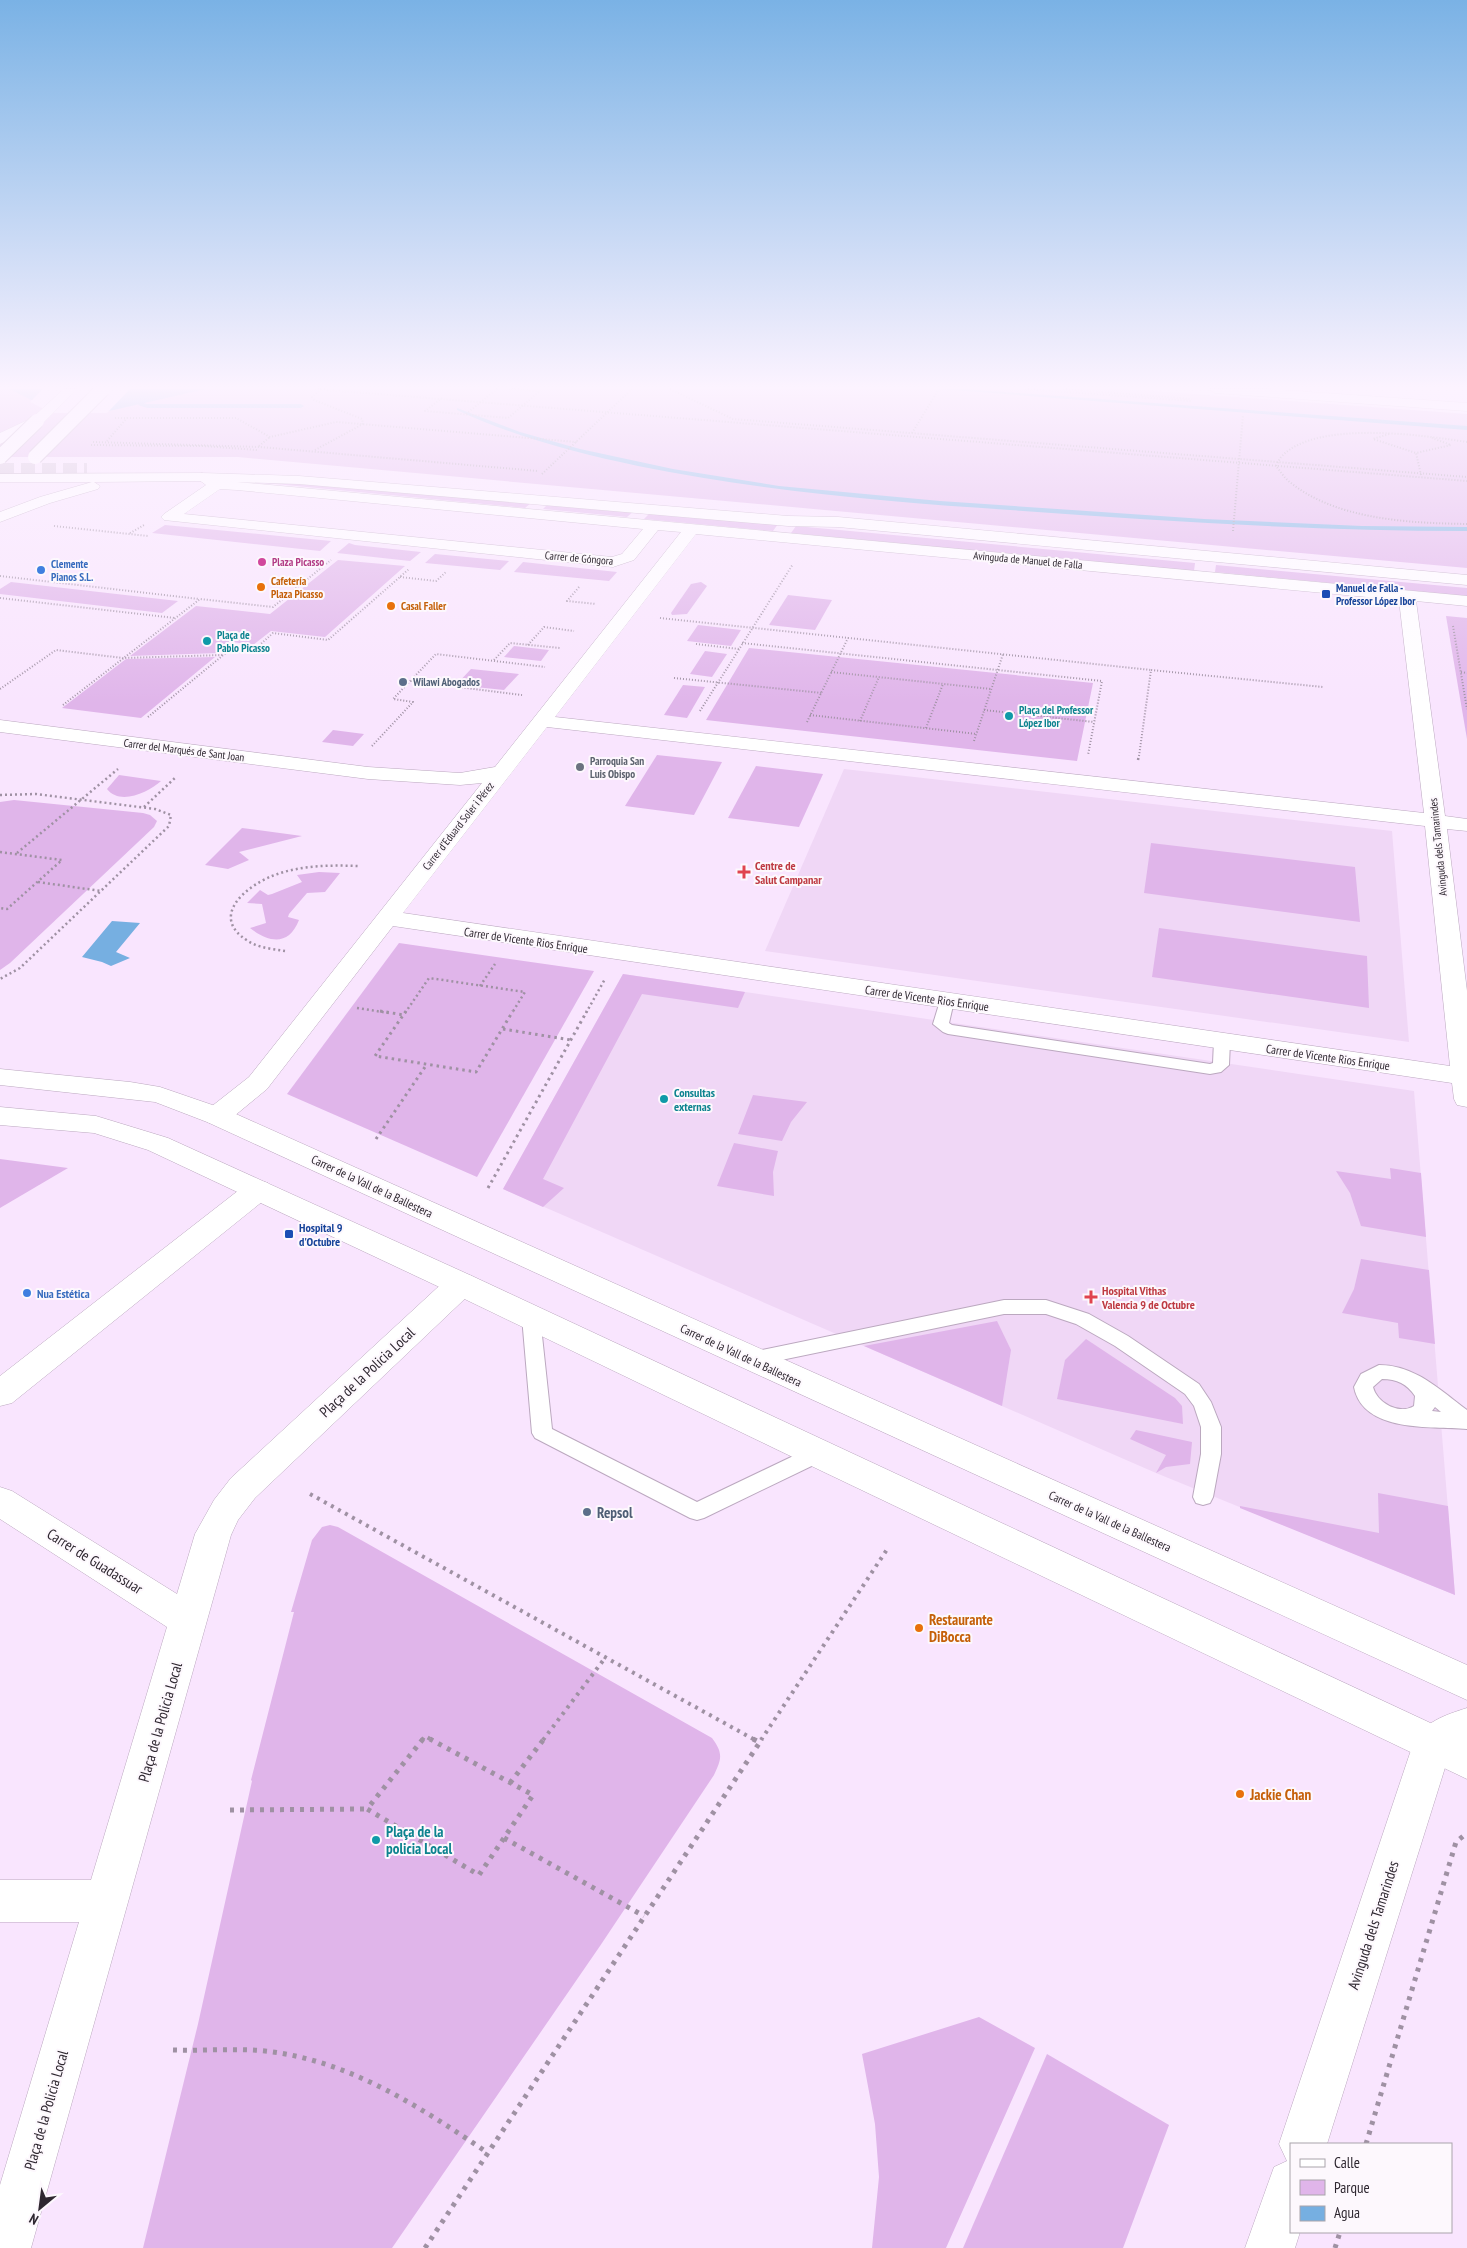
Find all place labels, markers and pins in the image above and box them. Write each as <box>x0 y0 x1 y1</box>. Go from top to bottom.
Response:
place label: Plaza Picasso <box>272 555 324 569</box>
marker: Plaza Picasso <box>256 556 268 568</box>
place label: Clemente Pianos S.L. <box>51 557 93 584</box>
marker: Clemente Pianos S.L. <box>35 564 47 576</box>
place label: Cafetería Plaza Picasso <box>271 574 323 601</box>
marker: Cafetería Plaza Picasso <box>255 581 267 593</box>
place label: Manuel de Falla - Professor López Ibor <box>1336 581 1416 608</box>
marker: Manuel de Falla - Professor López Ibor <box>1320 588 1332 600</box>
place label: Casal Faller <box>401 599 447 613</box>
marker: Casal Faller <box>385 600 397 612</box>
place label: Plaça de Pablo Picasso <box>217 628 270 655</box>
marker: Plaça de Pablo Picasso <box>201 635 213 647</box>
place label: Wilawi Abogados <box>412 675 480 689</box>
marker: Wilawi Abogados <box>397 676 409 688</box>
place label: Plaça del Professor López Ibor <box>1019 703 1094 730</box>
marker: Plaça del Professor López Ibor <box>1003 710 1015 722</box>
place label: Parroquia San Luis Obispo <box>590 754 644 781</box>
marker: Parroquia San Luis Obispo <box>574 761 586 773</box>
place label: Centre de Salut Campanar <box>755 858 822 887</box>
marker: Centre de Salut Campanar <box>737 865 751 879</box>
place label: Consultas externas <box>674 1085 715 1114</box>
marker: Consultas externas <box>658 1093 670 1105</box>
place label: Hospital 9 d'Octubre <box>299 1220 343 1249</box>
marker: Hospital 9 d'Octubre <box>283 1228 295 1240</box>
place label: Hospital Vithas Valencia 9 de Octubre <box>1101 1283 1195 1312</box>
place label: Nua Estética <box>37 1286 90 1301</box>
marker: Nua Estética <box>21 1287 33 1299</box>
marker: Hospital Vithas Valencia 9 de Octubre <box>1084 1290 1098 1304</box>
place label: Repsol <box>597 1503 633 1522</box>
marker: Repsol <box>581 1506 593 1518</box>
place label: Restaurante DiBocca <box>929 1610 993 1646</box>
marker: Restaurante DiBocca <box>913 1622 925 1634</box>
place label: Jackie Chan <box>1249 1785 1311 1804</box>
marker: Jackie Chan <box>1234 1788 1246 1800</box>
place label: Plaça de la policia Local <box>386 1822 452 1858</box>
marker: Plaça de la policia Local <box>370 1834 382 1846</box>

